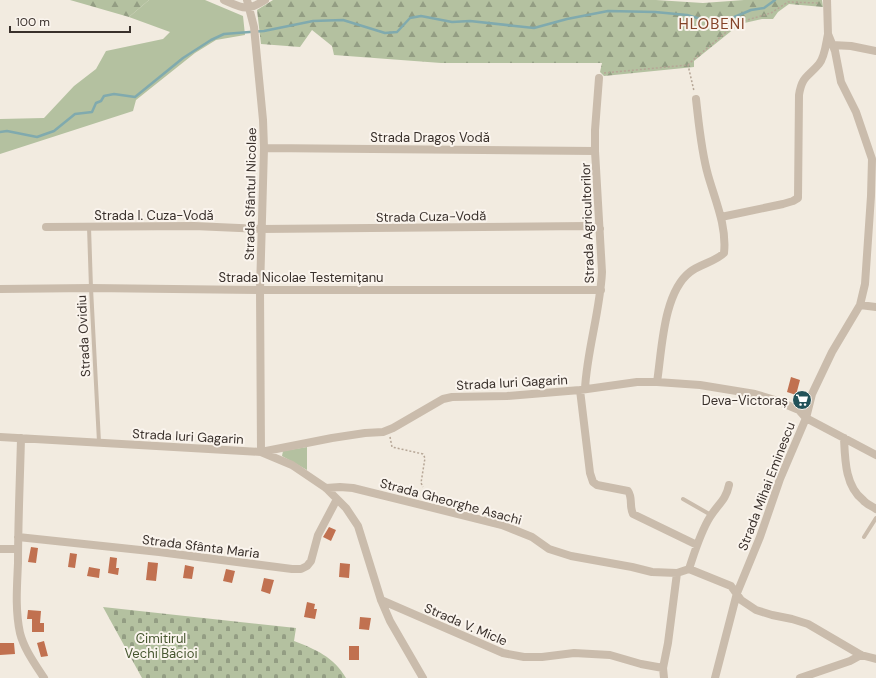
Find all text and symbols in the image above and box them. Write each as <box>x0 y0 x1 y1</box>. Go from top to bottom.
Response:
scale bar <box>10 8 130 34</box>
text: 100 m <box>16 14 50 30</box>
district label: HLOBENI <box>678 14 746 34</box>
street label: Strada Sfântul Nicolae <box>241 127 260 261</box>
street label: Strada Dragoș Vodă <box>370 129 490 146</box>
street label: Strada Agricultorilor <box>577 162 598 284</box>
street label: Strada I. Cuza-Vodă <box>94 207 214 224</box>
street label: Strada Cuza-Vodă <box>376 207 486 226</box>
street label: Strada Nicolae Testemițanu <box>218 269 384 286</box>
street label: Strada Ovidiu <box>73 295 94 377</box>
street label: Strada Iuri Gagarin <box>456 371 568 394</box>
supermarket icon: Deva-Victoraș <box>791 389 813 411</box>
place label: Deva-Victoraș <box>702 392 788 409</box>
street label: Strada Mihai Eminescu <box>734 419 799 553</box>
street label: Strada Iuri Gagarin <box>132 425 244 448</box>
street label: Strada Gheorghe Asachi <box>378 474 524 529</box>
street label: Strada Sfânta Maria <box>141 531 261 562</box>
street label: Strada V. Micle <box>422 599 510 650</box>
park label: Cimitirul Vechi Băcioi <box>124 630 198 662</box>

